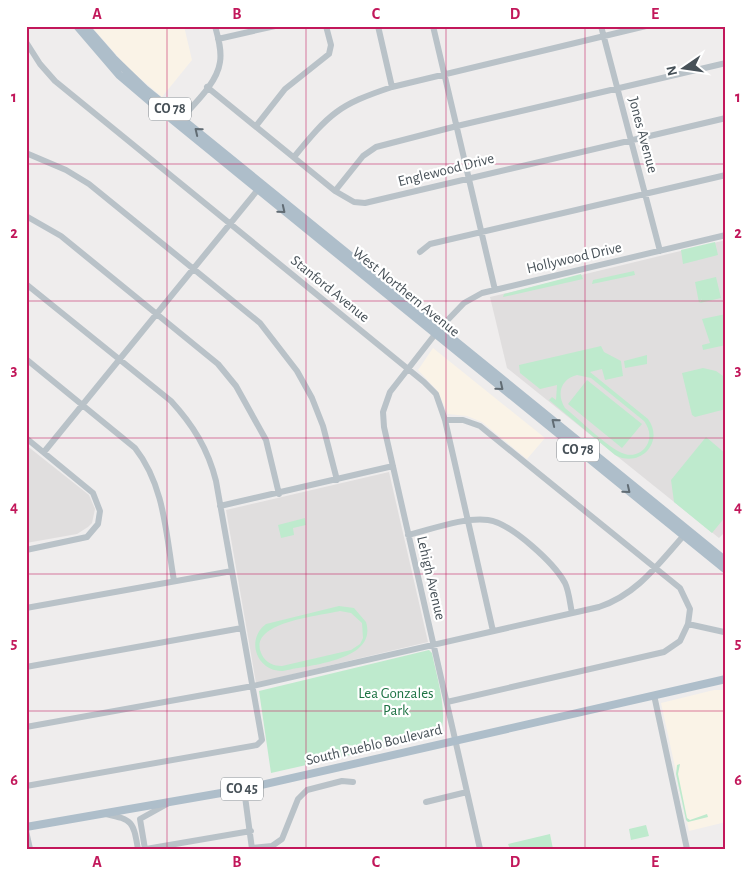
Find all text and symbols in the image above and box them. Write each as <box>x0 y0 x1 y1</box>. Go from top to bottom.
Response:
text: A <box>92 6 102 22</box>
text: B <box>232 6 242 22</box>
text: C <box>372 6 381 22</box>
text: D <box>510 6 521 22</box>
text: E <box>651 6 659 22</box>
north arrow <box>660 42 710 92</box>
text: N <box>664 64 680 77</box>
text: 1 <box>11 89 17 105</box>
text: 1 <box>735 89 741 105</box>
street label: Jones Avenue <box>626 95 660 175</box>
road number: CO 78 <box>149 98 191 120</box>
one-way arrow <box>194 128 203 137</box>
street label: Englewood Drive <box>396 151 496 189</box>
one-way arrow <box>277 205 286 214</box>
text: 2 <box>10 225 18 241</box>
text: 2 <box>734 225 742 241</box>
street label: Hollywood Drive <box>525 240 623 276</box>
street label: West Northern Avenue <box>350 244 462 340</box>
street label: Stanford Avenue <box>288 253 372 325</box>
text: 3 <box>11 362 18 378</box>
text: 3 <box>735 362 742 378</box>
one-way arrow <box>495 382 504 391</box>
one-way arrow <box>552 419 561 428</box>
road number: CO 78 <box>557 438 599 462</box>
one-way arrow <box>621 484 630 493</box>
text: 4 <box>10 499 18 515</box>
text: 4 <box>734 499 742 515</box>
street label: Lehigh Avenue <box>414 535 448 622</box>
text: 5 <box>11 635 18 651</box>
text: 5 <box>735 635 742 651</box>
park label: Lea Gonzales Park <box>358 686 434 718</box>
street label: South Pueblo Boulevard <box>304 722 444 768</box>
text: 6 <box>10 772 18 788</box>
text: 6 <box>734 772 742 788</box>
road number: CO 45 <box>221 778 263 801</box>
text: A <box>92 854 102 870</box>
text: B <box>232 854 242 870</box>
text: C <box>372 854 381 870</box>
text: D <box>510 854 521 870</box>
text: E <box>651 854 659 870</box>

